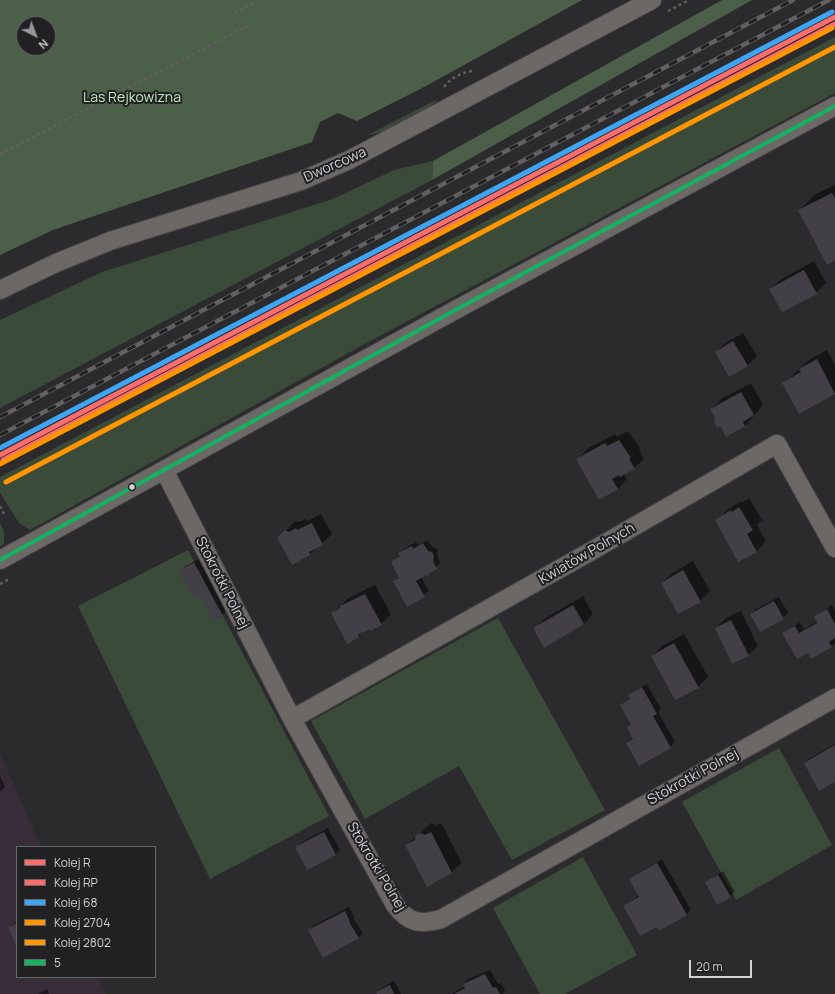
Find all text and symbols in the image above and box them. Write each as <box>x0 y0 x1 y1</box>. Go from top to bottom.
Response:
north arrow <box>16 16 56 56</box>
text: N <box>36 36 52 53</box>
park label: Las Rejkowizna <box>83 90 181 106</box>
street label: Dworcowa <box>301 144 369 186</box>
unlabelled marker <box>127 482 137 492</box>
street label: Kwiatów Polnych <box>536 520 638 588</box>
street label: Stokrotki Polnej <box>192 534 252 632</box>
street label: Stokrotki Polnej <box>645 745 741 809</box>
street label: Stokrotki Polnej <box>343 819 409 915</box>
legend <box>16 846 156 978</box>
text: Kolej R <box>54 854 91 871</box>
text: Kolej RP <box>54 874 98 891</box>
text: Kolej 68 <box>54 894 97 911</box>
text: Kolej 2704 <box>54 914 110 931</box>
text: Kolej 2802 <box>54 934 111 951</box>
scale bar <box>691 952 754 978</box>
text: 5 <box>54 954 61 971</box>
text: 20 m <box>696 958 723 975</box>

